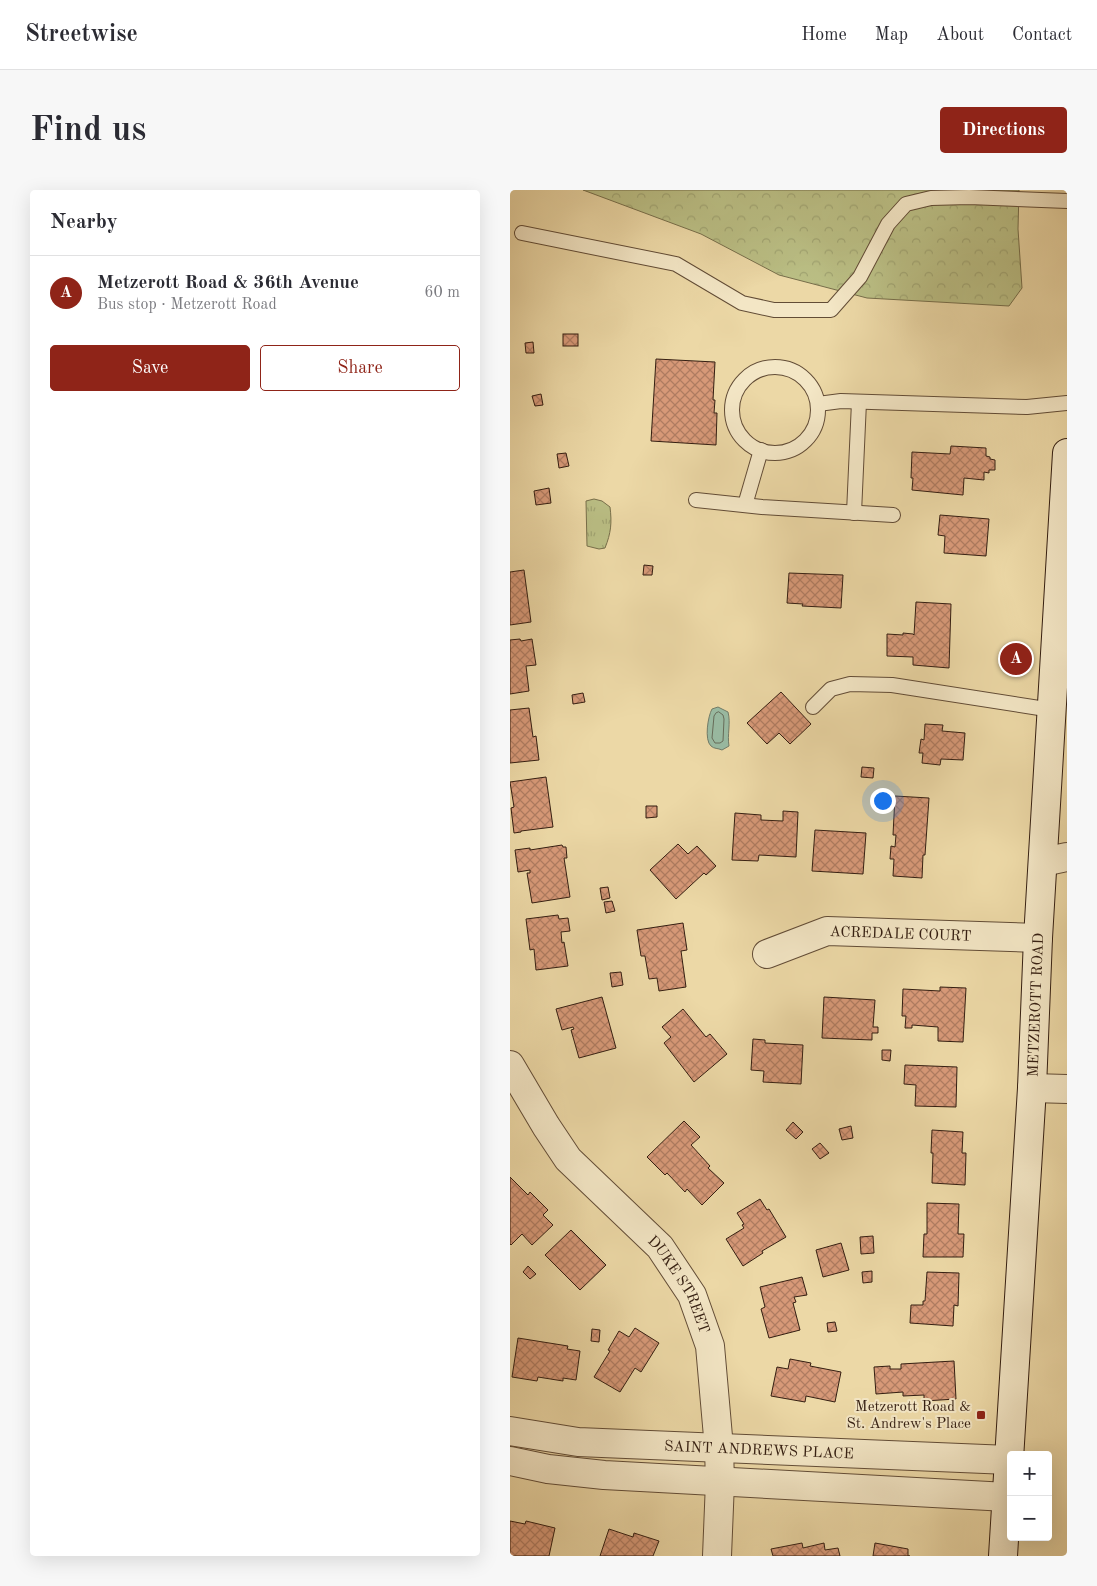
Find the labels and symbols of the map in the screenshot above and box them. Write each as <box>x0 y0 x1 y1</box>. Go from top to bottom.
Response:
pin: A <box>1000 640 1032 678</box>
your location <box>870 788 896 814</box>
street label: ACREDALE COURT <box>829 925 972 945</box>
street label: METZEROTT ROAD <box>1026 933 1047 1077</box>
street label: DUKE STREET <box>644 1234 711 1336</box>
place label: Metzerott Road & St. Andrew's Place <box>847 1400 971 1432</box>
marker: Metzerott Road & St. Andrew's Place <box>975 1409 987 1421</box>
street label: SAINT ANDREWS PLACE <box>664 1440 854 1463</box>

